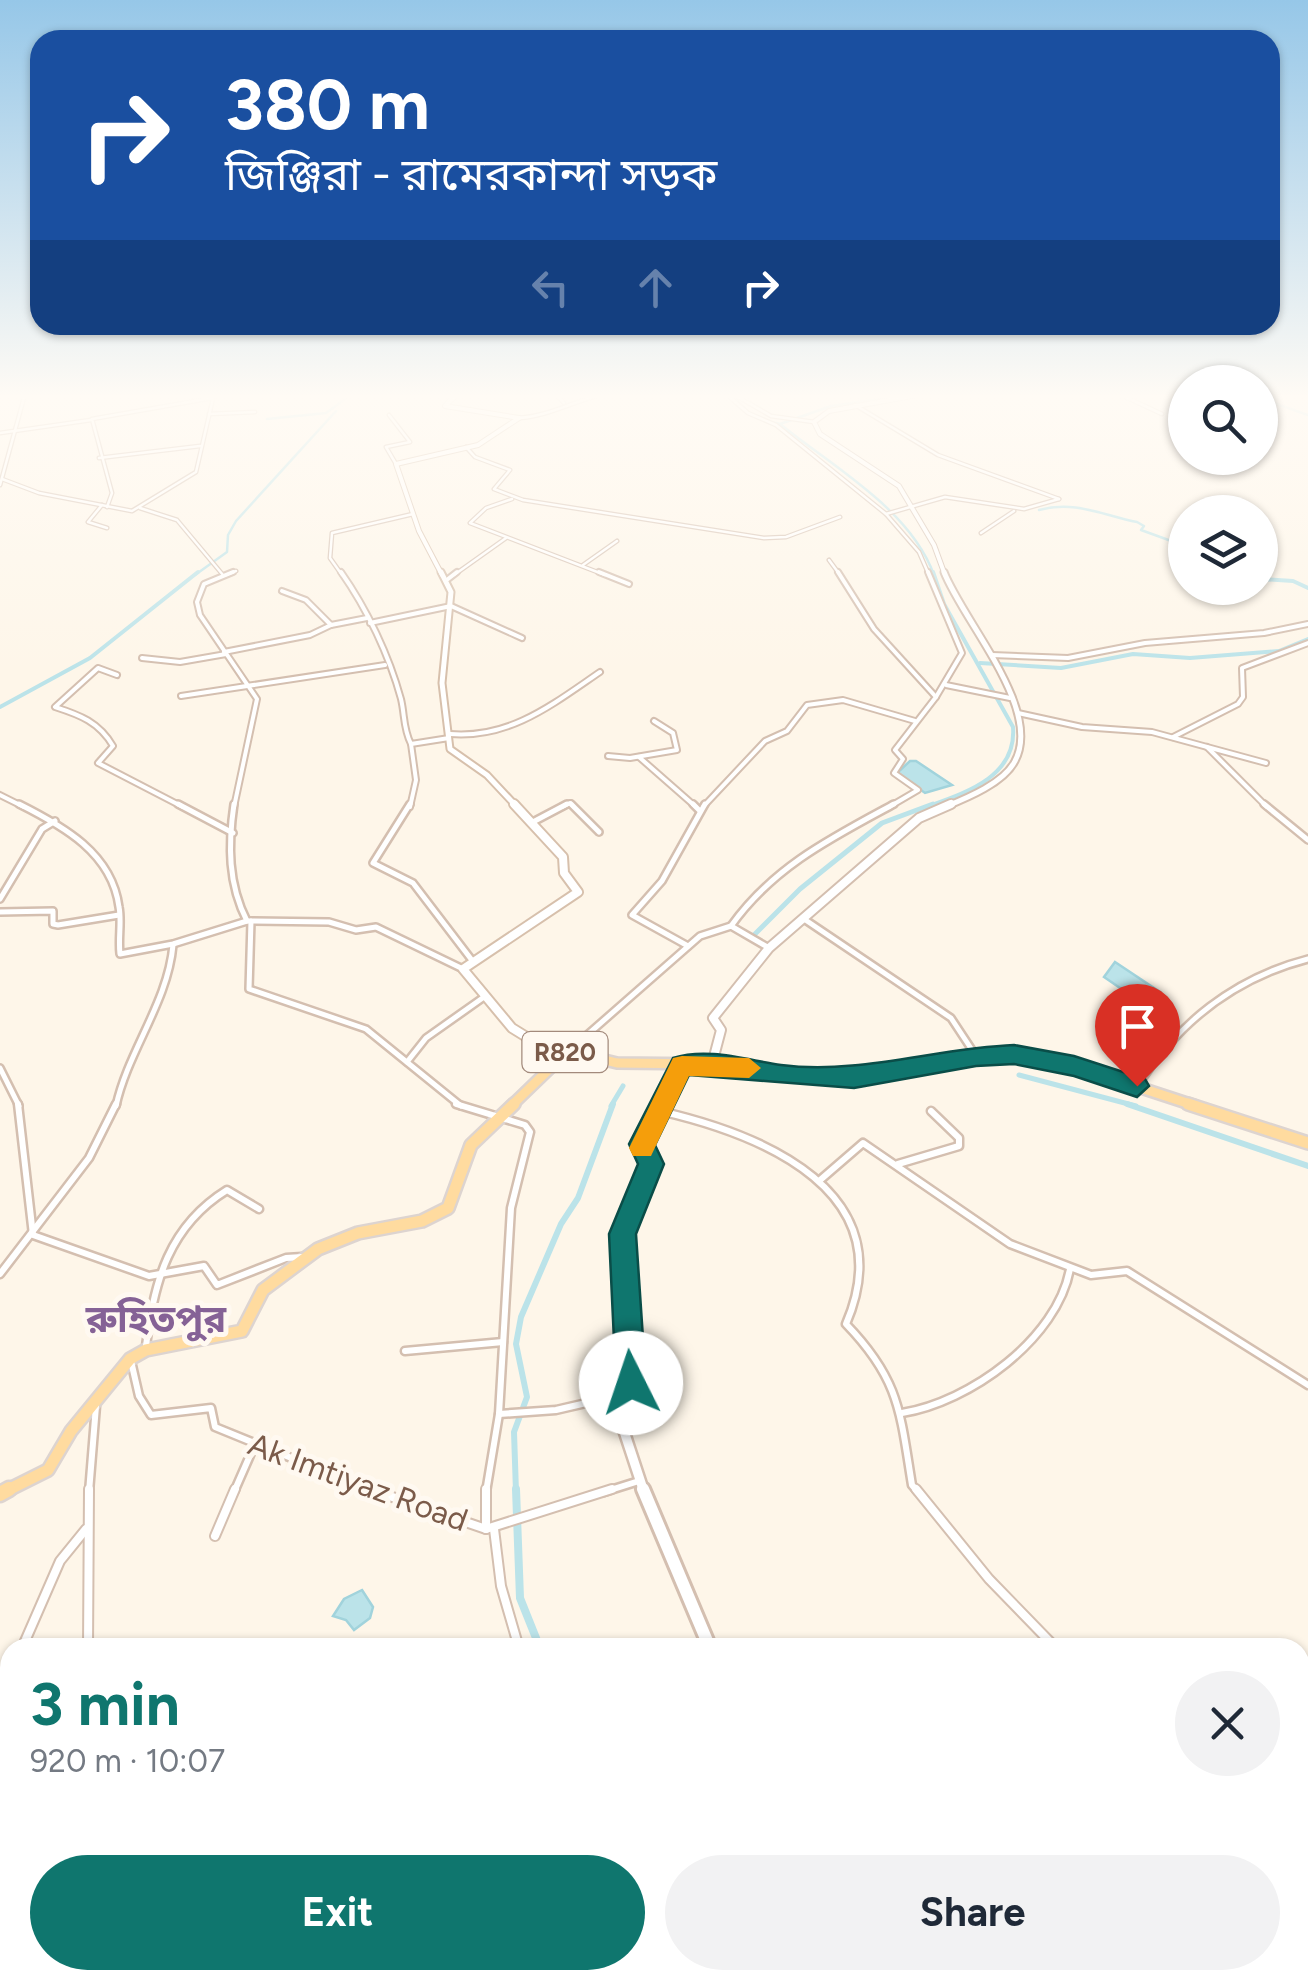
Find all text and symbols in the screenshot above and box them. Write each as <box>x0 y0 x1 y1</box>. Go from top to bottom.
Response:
text: 380 m <box>225 62 430 147</box>
icon: right <box>60 70 190 200</box>
text: জিঞ্জিরা - রামেরকান্দা সড়ক <box>225 147 717 201</box>
icon: left <box>523 260 578 315</box>
icon: ahead <box>628 260 683 315</box>
icon: right <box>733 260 788 315</box>
map controls <box>1168 365 1278 605</box>
button: search <box>1168 365 1278 475</box>
button: layers <box>1168 495 1278 605</box>
pin <box>1095 984 1180 1087</box>
icon: arrive <box>1110 999 1165 1054</box>
road number: R820 <box>522 1032 608 1072</box>
district label: রুহিতপুর <box>85 1296 227 1342</box>
position arrow <box>579 1331 683 1435</box>
street label: Ak Imtiyaz Road <box>243 1425 473 1539</box>
text: 3 min <box>30 1668 180 1740</box>
button: close <box>1175 1671 1280 1776</box>
text: 920 m · 10:07 <box>30 1742 225 1780</box>
button: Exit <box>30 1855 645 1970</box>
button: Share <box>665 1855 1280 1970</box>

